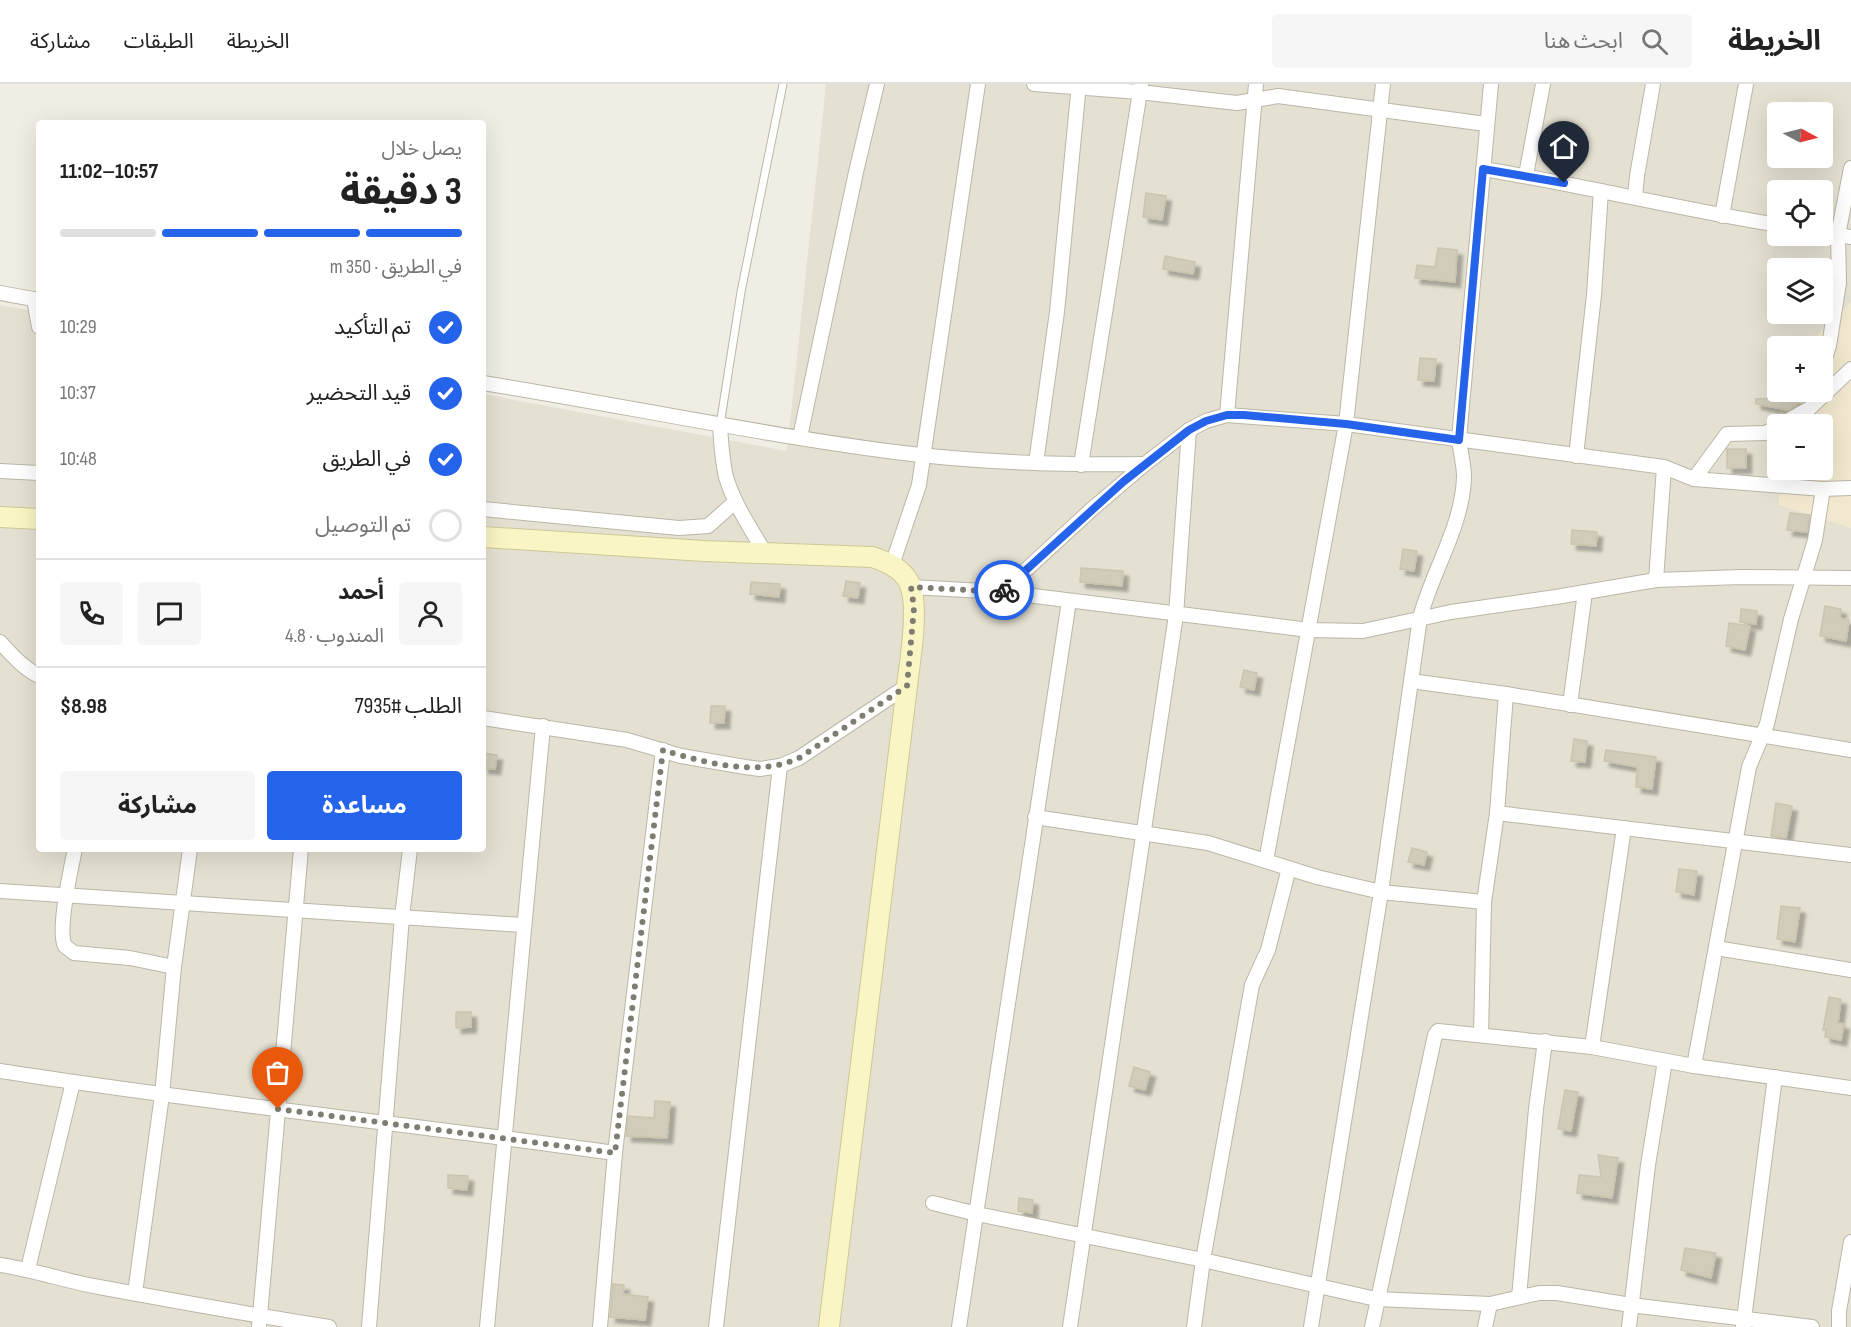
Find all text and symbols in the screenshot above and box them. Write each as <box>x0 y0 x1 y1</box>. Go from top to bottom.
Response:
search box <box>1272 14 1692 68</box>
icon: search <box>1638 25 1671 58</box>
text: الخريطة <box>1728 25 1821 58</box>
text: ابحث هنا <box>1544 28 1623 55</box>
text: مشاركة <box>30 29 91 54</box>
text: الطبقات <box>124 29 194 54</box>
text: الخريطة <box>227 29 290 54</box>
north arrow <box>1767 102 1833 168</box>
map controls <box>1767 102 1833 480</box>
pin <box>1538 121 1589 183</box>
icon: home <box>1547 130 1580 163</box>
text: يصل خلال <box>382 137 462 161</box>
text: 10:57–11:02 <box>60 158 158 185</box>
text: 3 دقيقة <box>340 169 462 216</box>
button: locate <box>1767 180 1833 246</box>
text: في الطريق · 350 m <box>330 255 462 279</box>
button: layers <box>1767 258 1833 324</box>
icon: check <box>429 311 462 344</box>
text: تم التأكيد <box>334 314 411 341</box>
text: 10:29 <box>60 315 97 339</box>
button: + <box>1767 336 1833 402</box>
icon: check <box>429 377 462 410</box>
text: قيد التحضير <box>307 380 411 407</box>
text: 10:37 <box>60 381 96 405</box>
button: − <box>1767 414 1833 480</box>
icon: check <box>429 443 462 476</box>
text: في الطريق <box>322 446 411 473</box>
text: 10:48 <box>60 447 97 471</box>
text: تم التوصيل <box>315 512 411 539</box>
courier <box>974 560 1034 620</box>
icon: bike <box>988 574 1021 607</box>
text: أحمد <box>338 579 384 606</box>
button: phone <box>60 582 123 645</box>
button: chat <box>138 582 201 645</box>
button: person <box>399 582 462 645</box>
text: المندوب · 4.8 <box>285 624 384 648</box>
text: $8.98 <box>60 693 107 720</box>
text: الطلب #7935 <box>355 693 462 720</box>
button: مشاركة <box>60 771 255 840</box>
button: مساعدة <box>267 771 462 840</box>
pin <box>252 1047 303 1109</box>
icon: bag <box>261 1056 294 1089</box>

